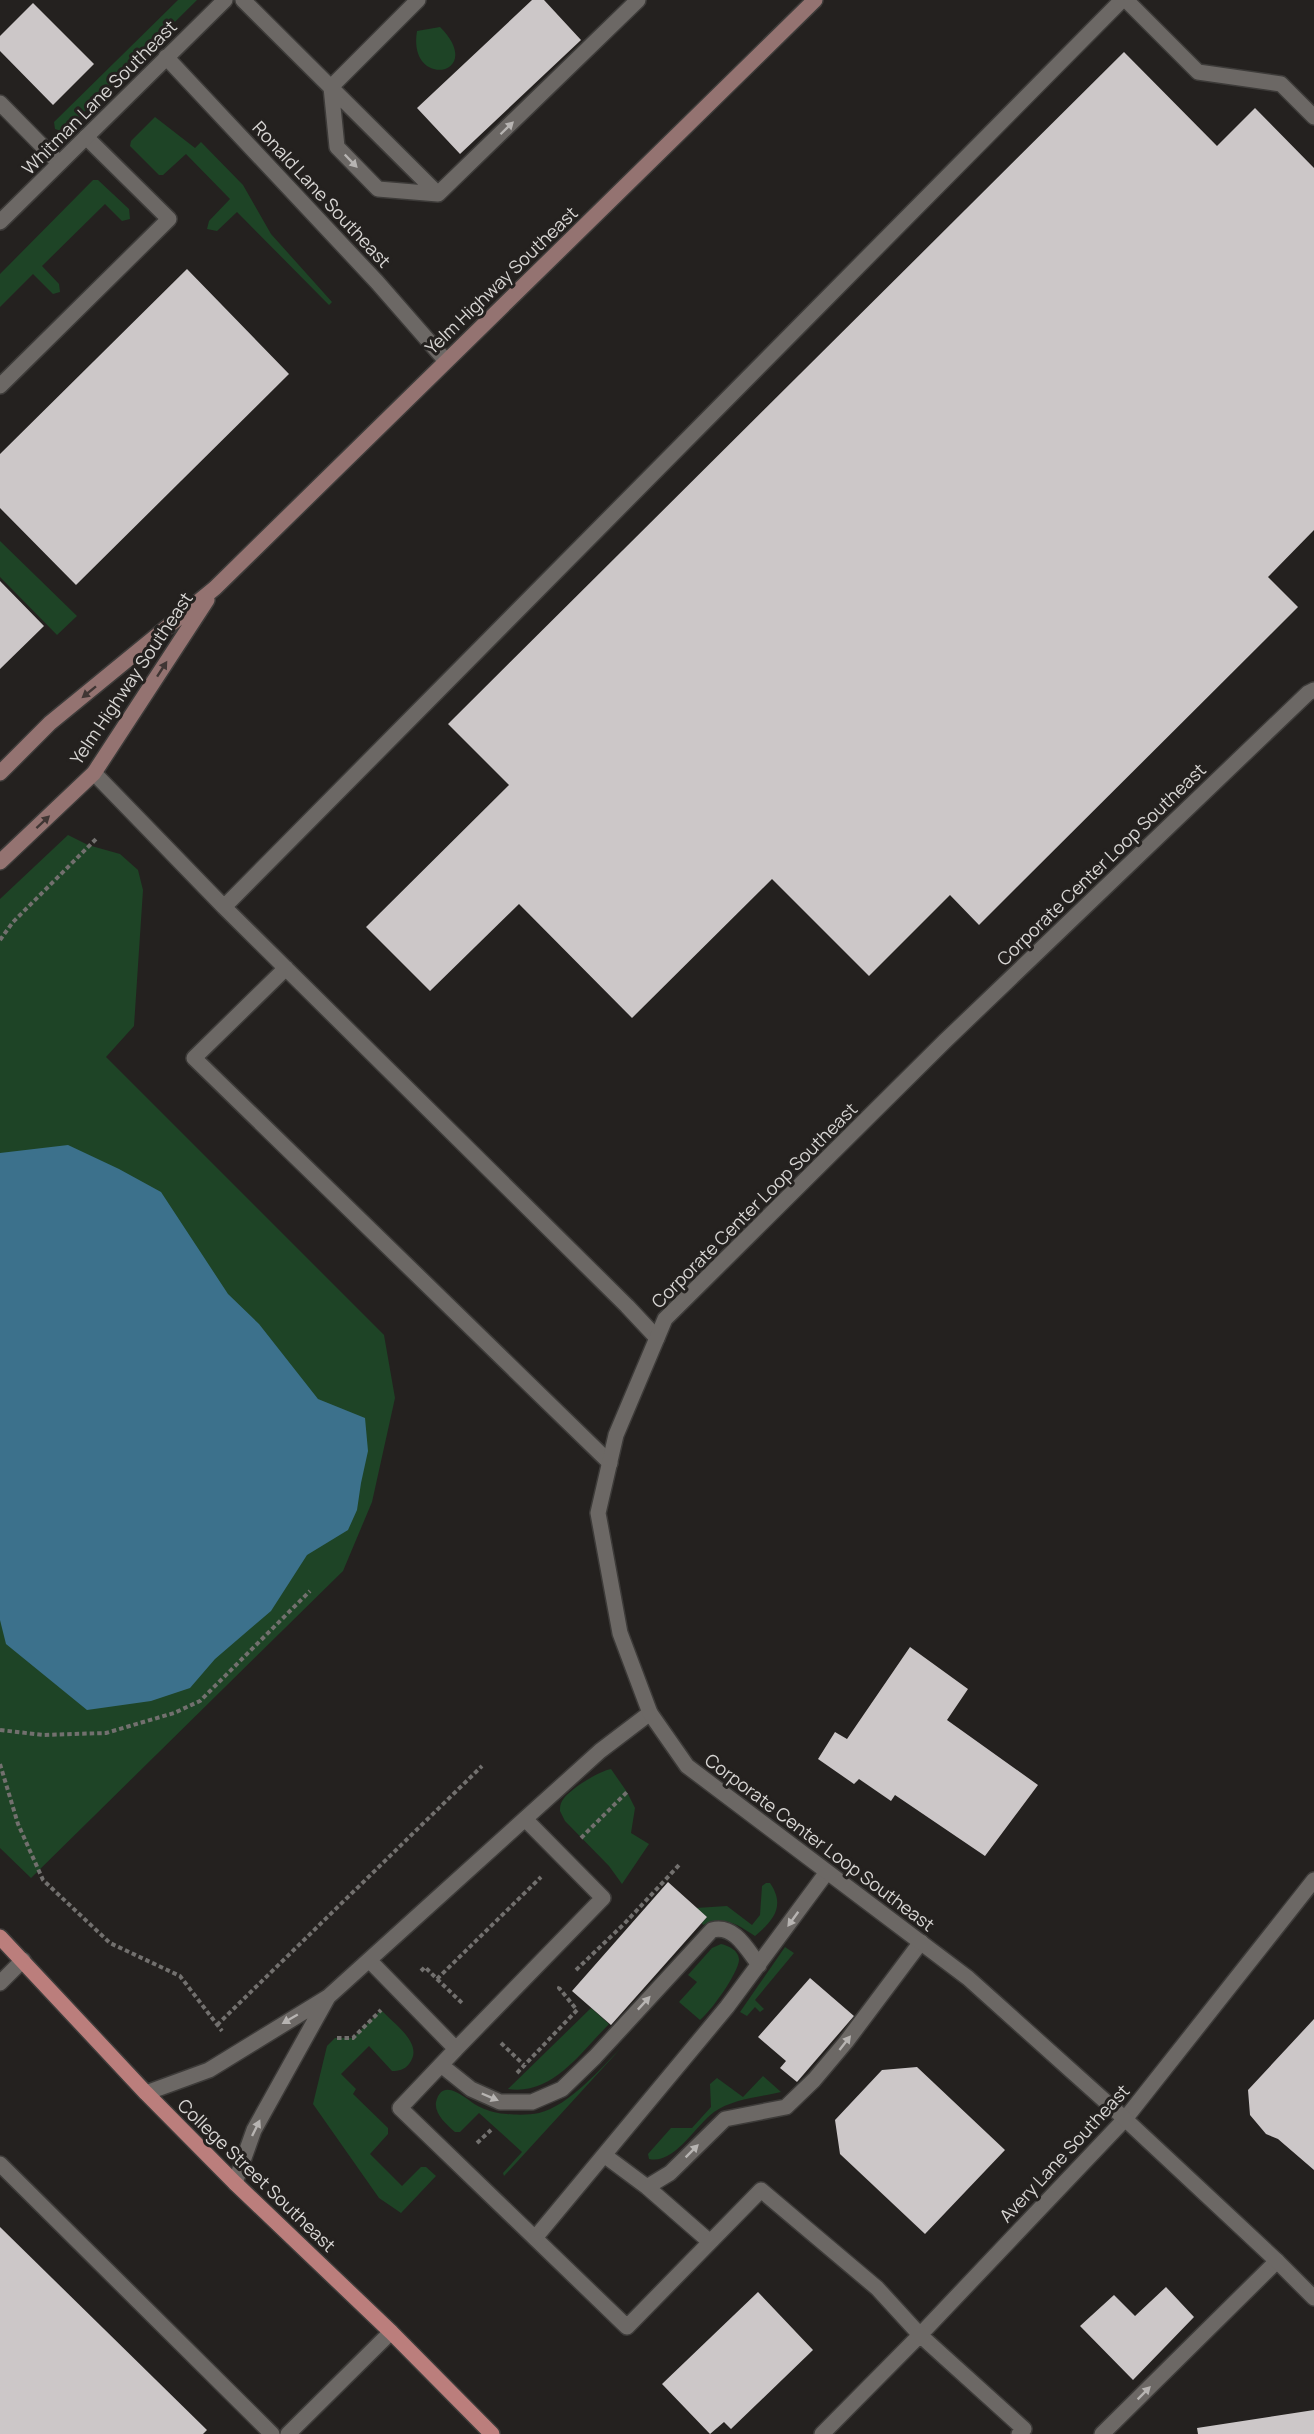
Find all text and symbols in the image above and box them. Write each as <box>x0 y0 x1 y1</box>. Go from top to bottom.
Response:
street label: Whitman Lane Southeast <box>16 14 182 180</box>
street label: Ronald Lane Southeast <box>248 115 396 273</box>
one-way arrow <box>499 121 514 135</box>
one-way arrow <box>343 153 357 167</box>
street label: Yelm Highway Southeast <box>420 201 582 359</box>
street label: Yelm Highway Southeast <box>64 587 198 769</box>
one-way arrow <box>156 661 167 677</box>
one-way arrow <box>81 685 96 697</box>
street label: Corporate Center Loop Southeast <box>991 757 1211 971</box>
one-way arrow <box>35 815 50 829</box>
street label: Corporate Center Loop Southeast <box>646 1097 862 1313</box>
street label: Corporate Center Loop Southeast <box>700 1748 940 1936</box>
one-way arrow <box>787 1911 799 1927</box>
one-way arrow <box>637 1997 651 2011</box>
one-way arrow <box>281 2014 298 2024</box>
one-way arrow <box>838 2035 850 2050</box>
street label: Avery Lane Southeast <box>994 2079 1134 2227</box>
street label: College Street Southeast <box>173 2093 341 2257</box>
one-way arrow <box>481 2093 498 2102</box>
one-way arrow <box>251 2120 260 2137</box>
one-way arrow <box>685 2144 699 2158</box>
one-way arrow <box>1136 2386 1151 2400</box>

